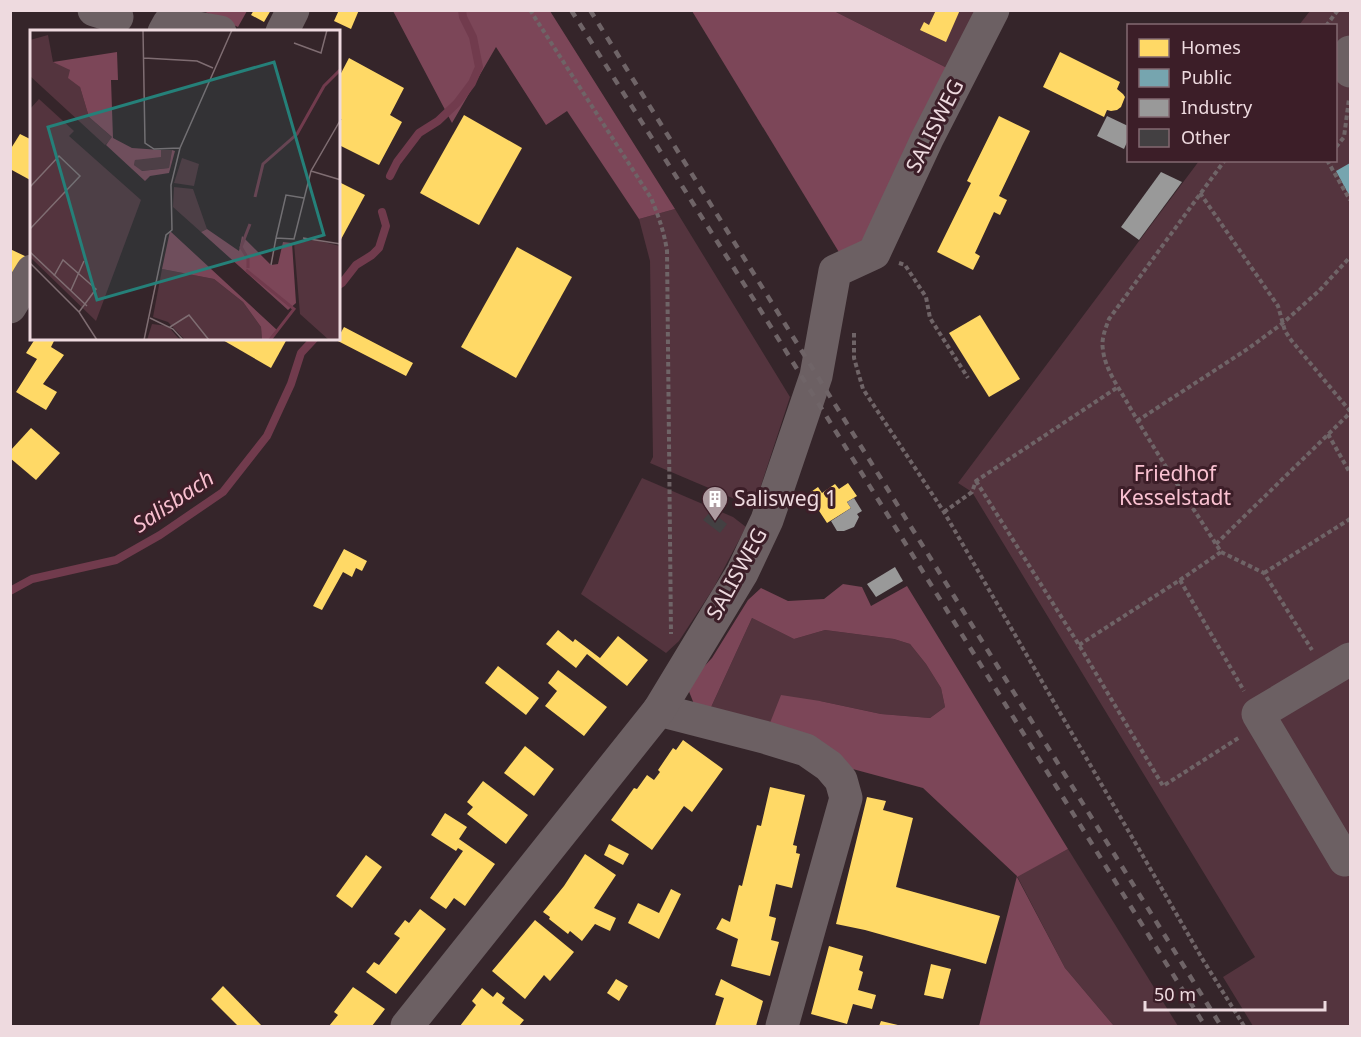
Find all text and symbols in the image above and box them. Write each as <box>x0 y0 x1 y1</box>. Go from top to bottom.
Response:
legend <box>1127 24 1337 162</box>
inset map <box>30 30 340 340</box>
text: Homes <box>1181 35 1241 59</box>
text: Public <box>1181 65 1232 89</box>
street label: SALISWEG <box>899 74 970 177</box>
text: Industry <box>1181 95 1253 119</box>
text: Other <box>1181 125 1231 149</box>
park label: Friedhof Kesselstadt <box>1119 459 1231 511</box>
water label: Salisbach <box>126 462 219 538</box>
building icon: Salisweg 1 <box>700 484 730 522</box>
place label: Salisweg 1 <box>734 484 837 512</box>
street label: SALISWEG <box>699 523 773 625</box>
scale bar <box>1145 974 1325 1012</box>
text: 50 m <box>1154 982 1196 1006</box>

